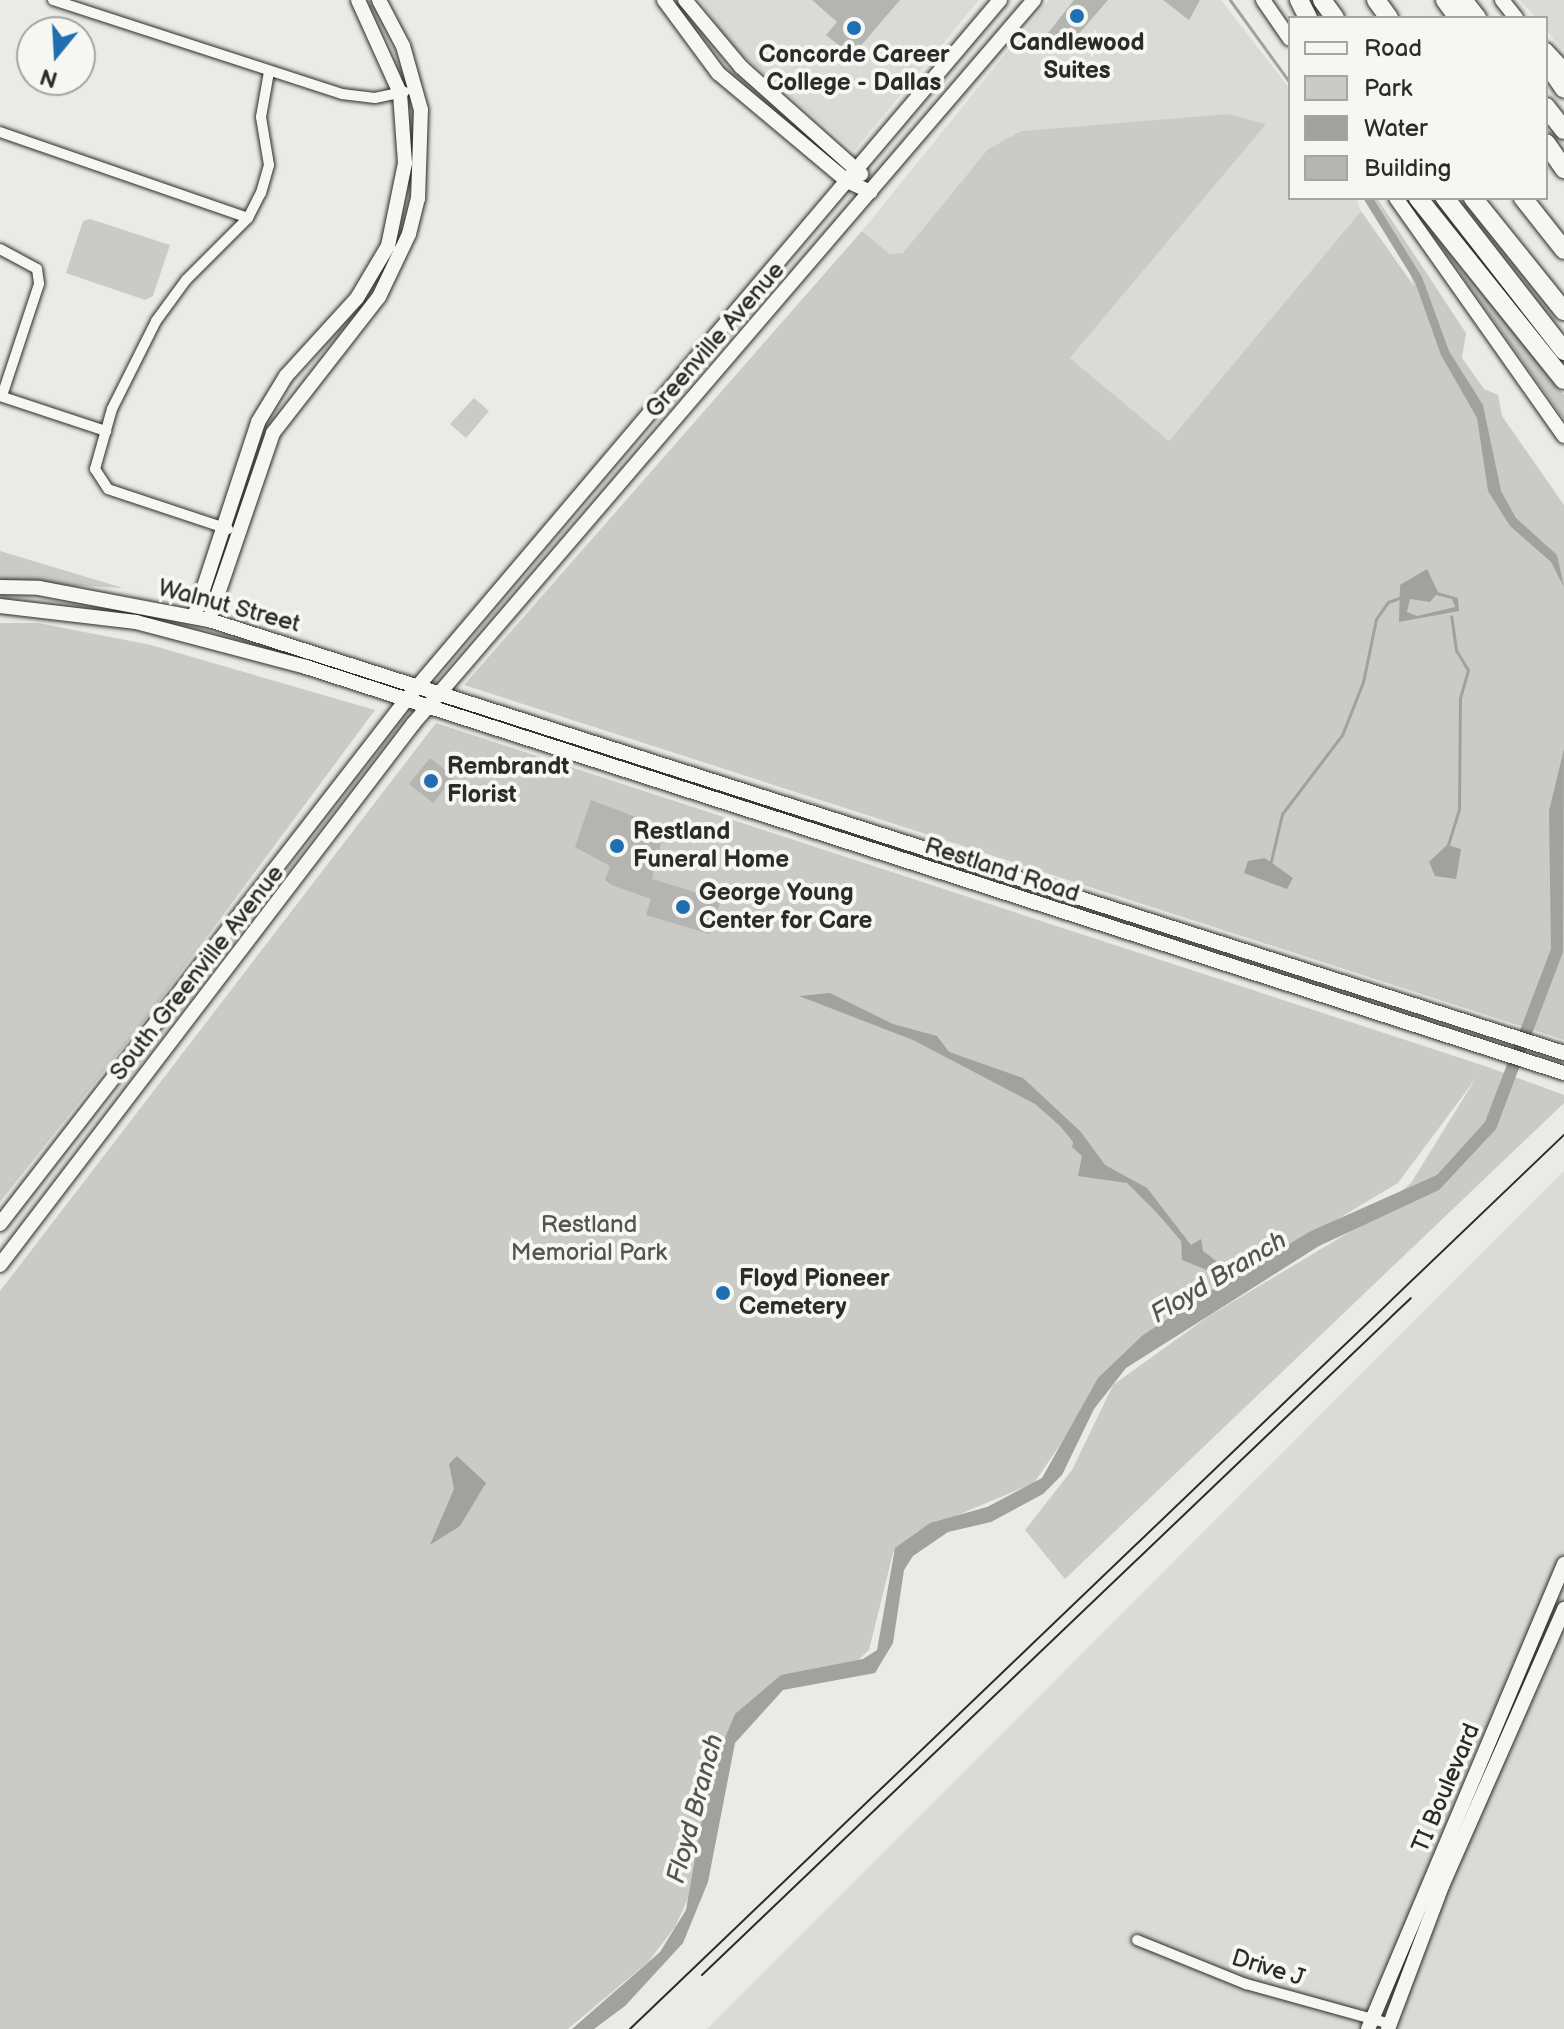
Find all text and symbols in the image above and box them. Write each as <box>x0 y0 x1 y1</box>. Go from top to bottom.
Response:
marker: Candlewood Suites <box>1068 7 1086 25</box>
north arrow <box>16 16 96 96</box>
legend <box>1288 16 1548 200</box>
marker: Concorde Career College - Dallas <box>845 19 863 37</box>
place label: Candlewood Suites <box>1010 29 1144 85</box>
text: Road <box>1364 34 1422 63</box>
place label: Concorde Career College - Dallas <box>758 41 950 97</box>
text: N <box>37 62 61 93</box>
text: Park <box>1364 74 1412 103</box>
text: Water <box>1364 114 1428 143</box>
text: Building <box>1364 154 1451 183</box>
street label: Greenville Avenue <box>639 256 791 424</box>
street label: Walnut Street <box>155 573 303 639</box>
place label: Rembrandt Florist <box>447 753 569 809</box>
marker: Rembrandt Florist <box>422 772 440 790</box>
place label: Restland Funeral Home <box>633 818 789 874</box>
street label: Restland Road <box>921 831 1083 909</box>
marker: Restland Funeral Home <box>608 837 626 855</box>
street label: South Greenville Avenue <box>104 860 290 1086</box>
place label: George Young Center for Care <box>699 879 872 935</box>
marker: George Young Center for Care <box>674 898 692 916</box>
park label: Restland Memorial Park <box>511 1211 667 1267</box>
water label: Floyd Branch <box>1145 1225 1293 1331</box>
place label: Floyd Pioneer Cemetery <box>739 1265 889 1321</box>
marker: Floyd Pioneer Cemetery <box>714 1284 732 1302</box>
street label: TI Boulevard <box>1406 1719 1486 1857</box>
water label: Floyd Branch <box>661 1731 731 1887</box>
street label: Drive J <box>1228 1943 1308 1993</box>

